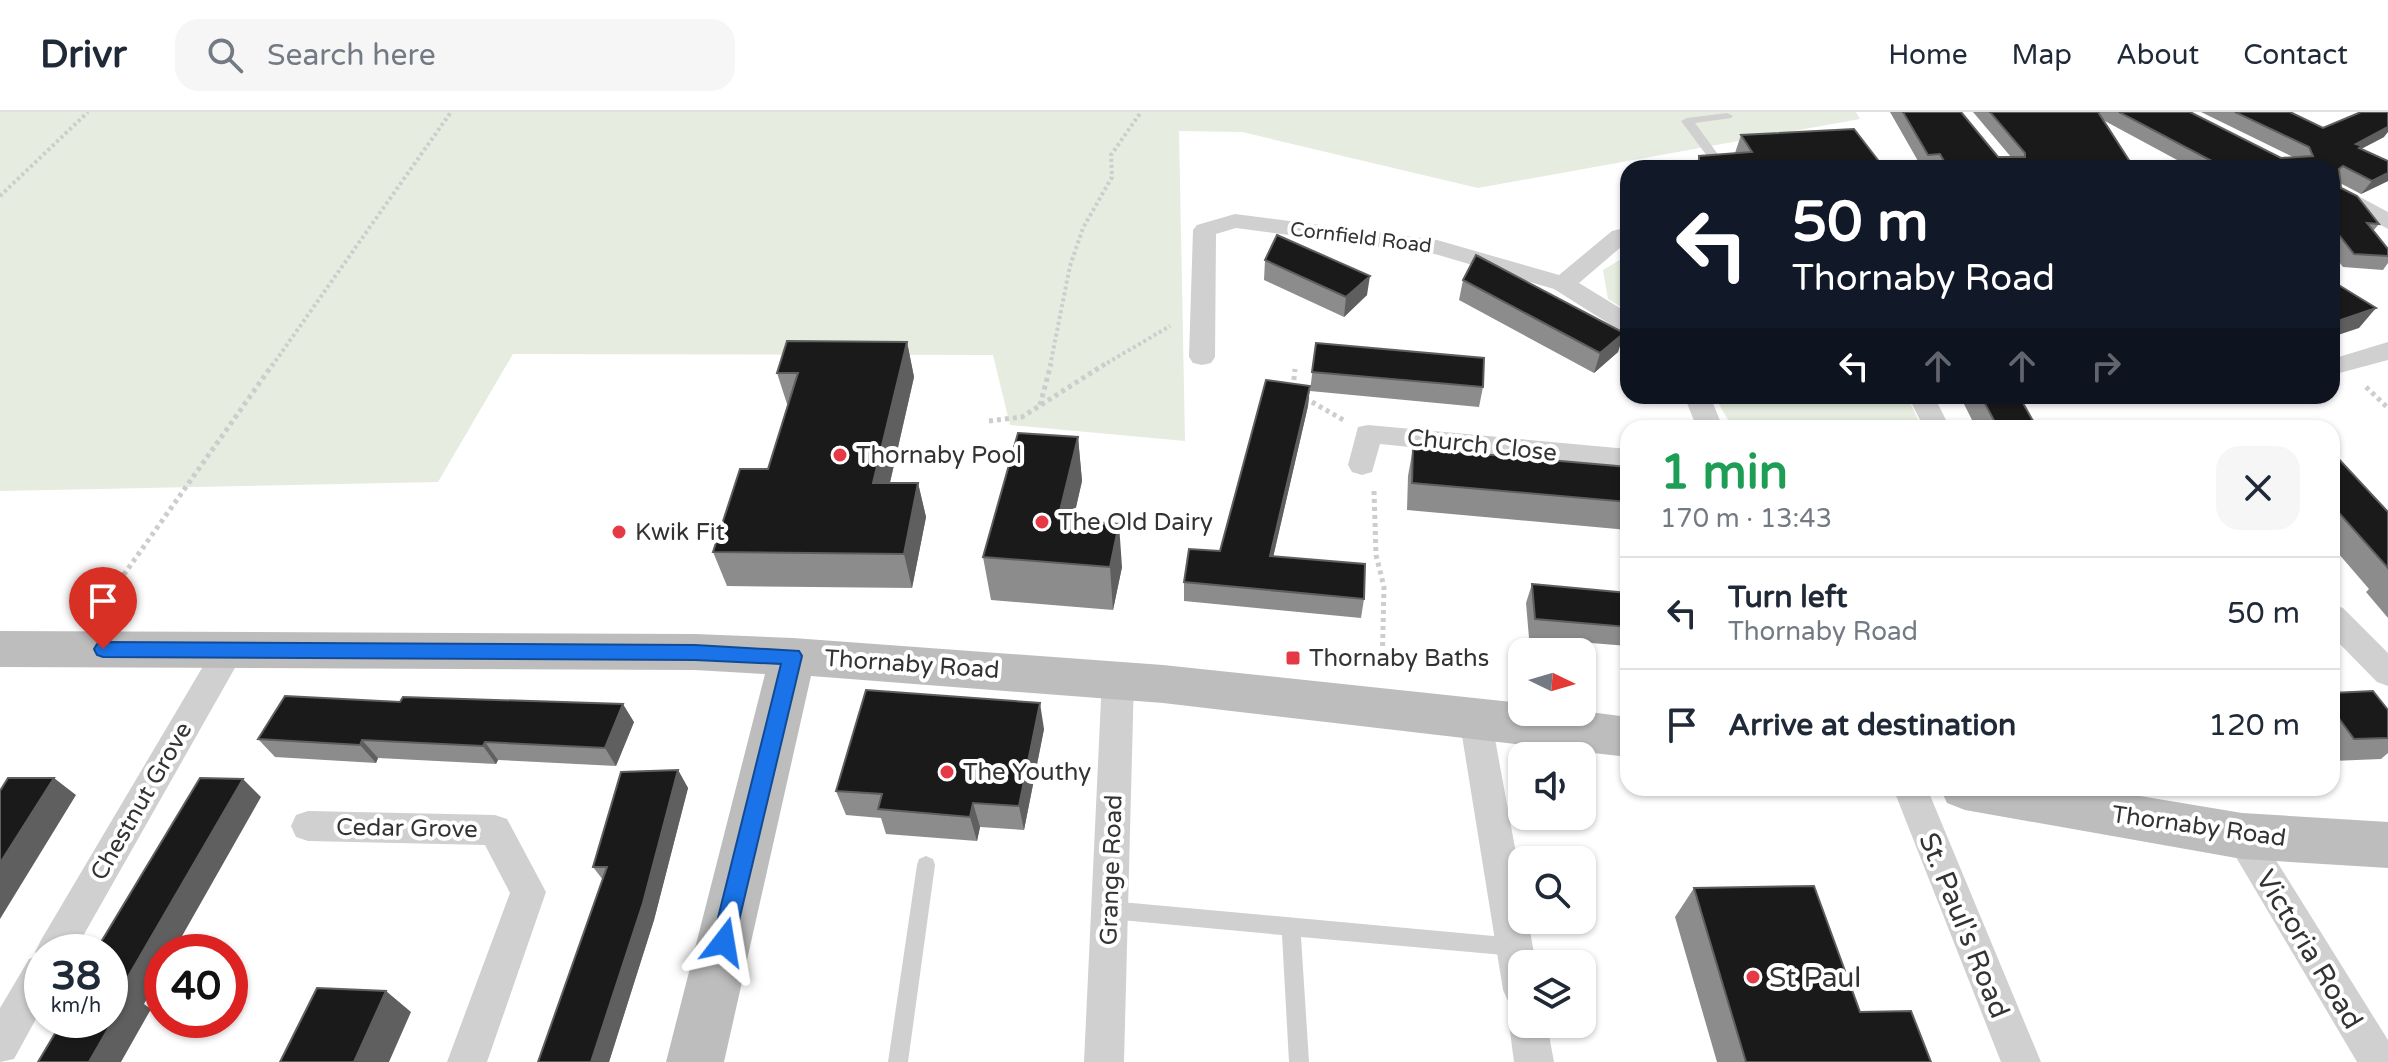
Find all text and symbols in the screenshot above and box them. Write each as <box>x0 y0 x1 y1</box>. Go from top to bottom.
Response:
search box <box>175 19 735 91</box>
text: Drivr <box>40 32 127 78</box>
icon: search <box>203 33 247 77</box>
text: Search here <box>267 37 436 74</box>
text: Home <box>1888 38 1968 72</box>
text: Map <box>2012 38 2072 72</box>
text: About <box>2116 38 2199 72</box>
text: Contact <box>2243 38 2348 72</box>
text: 50 m <box>1792 189 1928 256</box>
icon: left <box>1660 192 1764 296</box>
street label: Cornfield Road <box>1289 217 1433 259</box>
text: Thornaby Road <box>1792 257 2055 300</box>
icon: left <box>1832 344 1876 388</box>
icon: ahead <box>1916 344 1960 388</box>
icon: ahead <box>2000 344 2044 388</box>
icon: right <box>2084 344 2128 388</box>
street label: Church Close <box>1406 423 1558 468</box>
place label: Thornaby Pool <box>856 441 1022 470</box>
text: 1 min <box>1660 444 1788 502</box>
marker: Thornaby Pool <box>831 446 849 464</box>
button: close <box>2216 446 2300 530</box>
text: 170 m · 13:43 <box>1660 503 1832 534</box>
place label: The Old Dairy <box>1058 508 1213 537</box>
marker: The Old Dairy <box>1033 513 1051 531</box>
place label: Kwik Fit <box>635 518 725 547</box>
marker: Kwik Fit <box>610 523 628 541</box>
pin <box>69 567 137 649</box>
icon: arrive <box>81 579 125 623</box>
text: Turn left <box>1728 579 1847 616</box>
icon: left <box>1660 591 1704 635</box>
text: 50 m <box>2227 595 2300 632</box>
text: Thornaby Road <box>1728 616 1918 647</box>
north arrow <box>1508 638 1596 726</box>
map controls <box>1508 638 1596 1038</box>
street label: Thornaby Road <box>823 644 1000 685</box>
place label: Thornaby Baths <box>1309 644 1489 673</box>
marker: Thornaby Baths <box>1284 649 1302 667</box>
icon: arrive <box>1660 703 1704 747</box>
text: Arrive at destination <box>1728 707 2016 744</box>
text: 120 m <box>2208 707 2300 744</box>
street label: Chestnut Grove <box>84 717 198 885</box>
button: sound <box>1508 742 1596 830</box>
place label: The Youthy <box>963 758 1091 787</box>
marker: The Youthy <box>938 763 956 781</box>
street label: Grange Road <box>1094 794 1129 946</box>
street label: Thornaby Road <box>2110 800 2288 853</box>
street label: Cedar Grove <box>336 813 478 844</box>
street label: St. Paul's Road <box>1911 828 2017 1023</box>
button: search <box>1508 846 1596 934</box>
street label: Victoria Road <box>2248 864 2370 1035</box>
position arrow <box>682 900 766 984</box>
speed limit sign: 40 <box>144 934 248 1038</box>
button: layers <box>1508 950 1596 1038</box>
text: 38 <box>51 952 101 1000</box>
place label: St Paul <box>1769 961 1861 995</box>
marker: St Paul <box>1744 968 1762 986</box>
text: km/h <box>51 994 101 1018</box>

